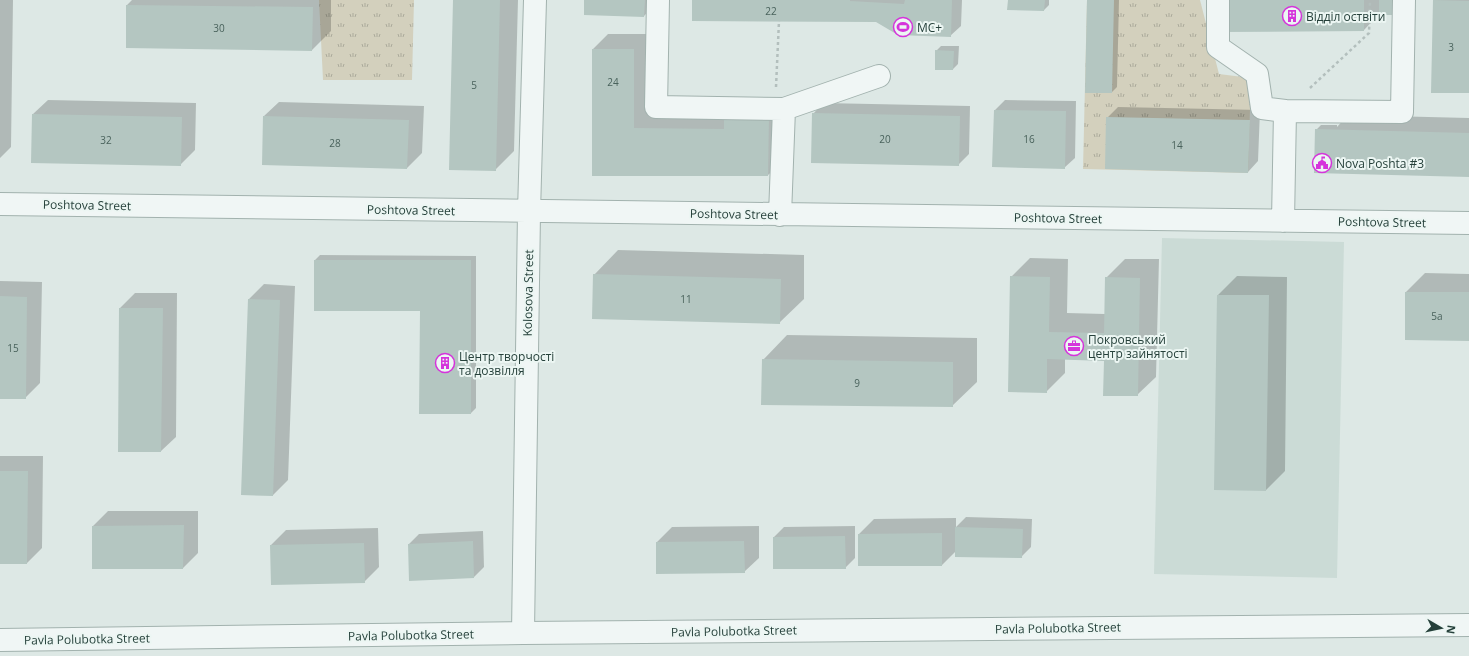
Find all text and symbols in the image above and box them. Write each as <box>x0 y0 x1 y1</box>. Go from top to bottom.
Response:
house number: 22 <box>765 4 777 18</box>
building icon: Відділ оствіти <box>1281 5 1303 27</box>
place label: Відділ оствіти <box>1306 8 1385 25</box>
sports icon: МС+ <box>892 16 914 38</box>
place label: МС+ <box>917 19 942 36</box>
house number: 30 <box>213 21 225 35</box>
house number: 3 <box>1448 40 1454 54</box>
house number: 24 <box>607 75 619 89</box>
house number: 5 <box>471 78 477 92</box>
house number: 20 <box>879 132 891 146</box>
house number: 16 <box>1023 132 1035 146</box>
house number: 32 <box>100 133 112 147</box>
house number: 28 <box>329 136 341 150</box>
house number: 14 <box>1171 138 1183 152</box>
public building icon: Nova Poshta #3 <box>1311 152 1333 174</box>
place label: Nova Poshta #3 <box>1336 155 1424 172</box>
street label: Poshtova Street <box>43 196 131 214</box>
street label: Poshtova Street <box>367 201 455 219</box>
street label: Poshtova Street <box>690 205 778 223</box>
street label: Poshtova Street <box>1014 209 1102 227</box>
street label: Poshtova Street <box>1338 213 1426 231</box>
street label: Kolosova Street <box>519 249 537 337</box>
house number: 11 <box>680 292 692 306</box>
house number: 5а <box>1431 309 1443 323</box>
place label: Покровський центр зайнятості <box>1088 331 1188 362</box>
office icon: Покровський центр зайнятості <box>1063 335 1085 357</box>
house number: 15 <box>7 341 19 355</box>
place label: Центр творчості та дозвілля <box>459 348 554 379</box>
building icon: Центр творчості та дозвілля <box>434 352 456 374</box>
house number: 9 <box>854 376 860 390</box>
north arrow <box>1421 608 1461 648</box>
street label: Pavla Polubotka Street <box>995 618 1121 638</box>
street label: Pavla Polubotka Street <box>671 621 797 641</box>
text: N <box>1443 624 1459 635</box>
street label: Pavla Polubotka Street <box>348 625 474 645</box>
street label: Pavla Polubotka Street <box>24 629 150 649</box>

